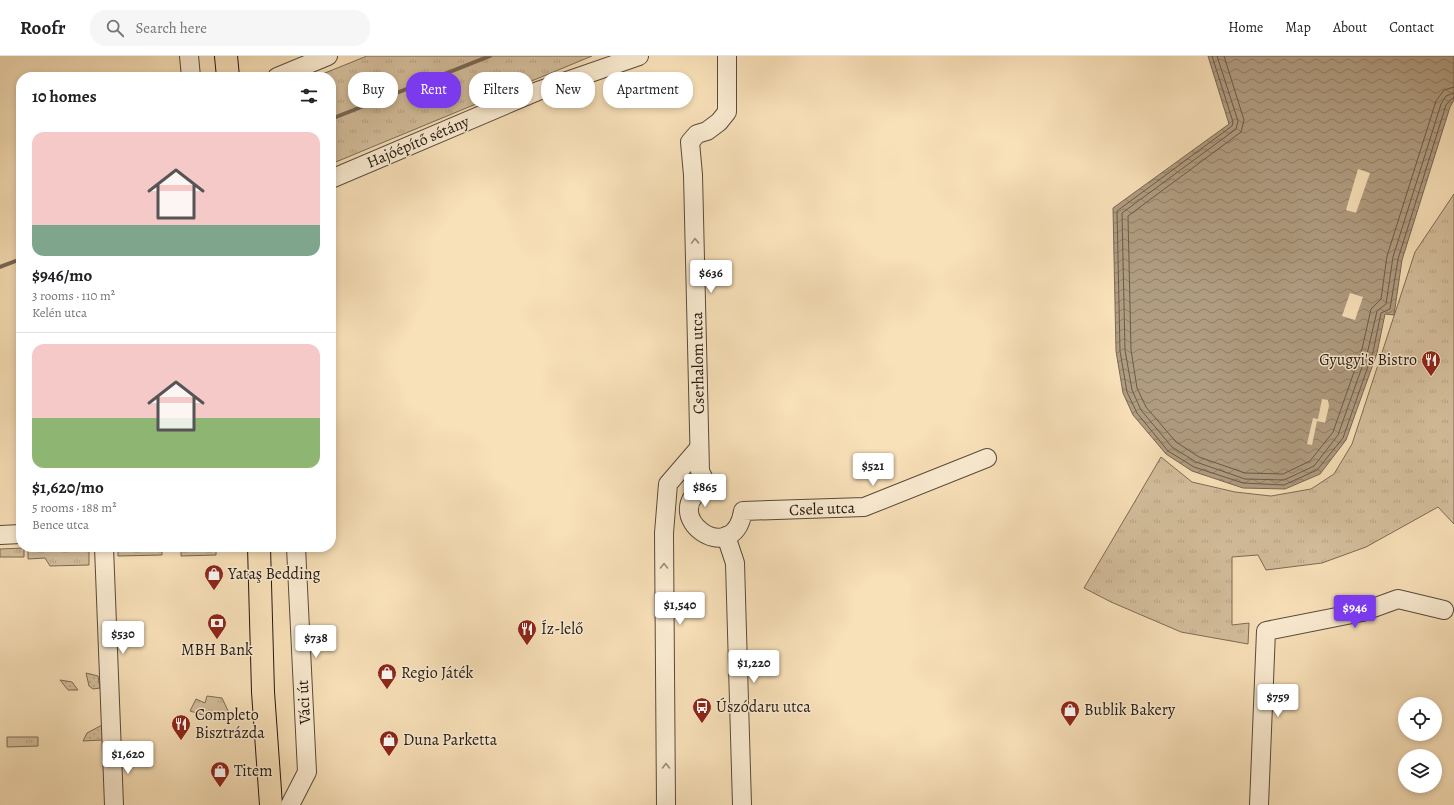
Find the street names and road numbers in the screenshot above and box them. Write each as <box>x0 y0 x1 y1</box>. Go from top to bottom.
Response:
street label: Hajóépítő sétány <box>363 110 474 174</box>
street label: Cserhalom utca <box>686 311 710 414</box>
street label: Csele utca <box>789 497 856 521</box>
street label: Váci út <box>292 679 316 726</box>

